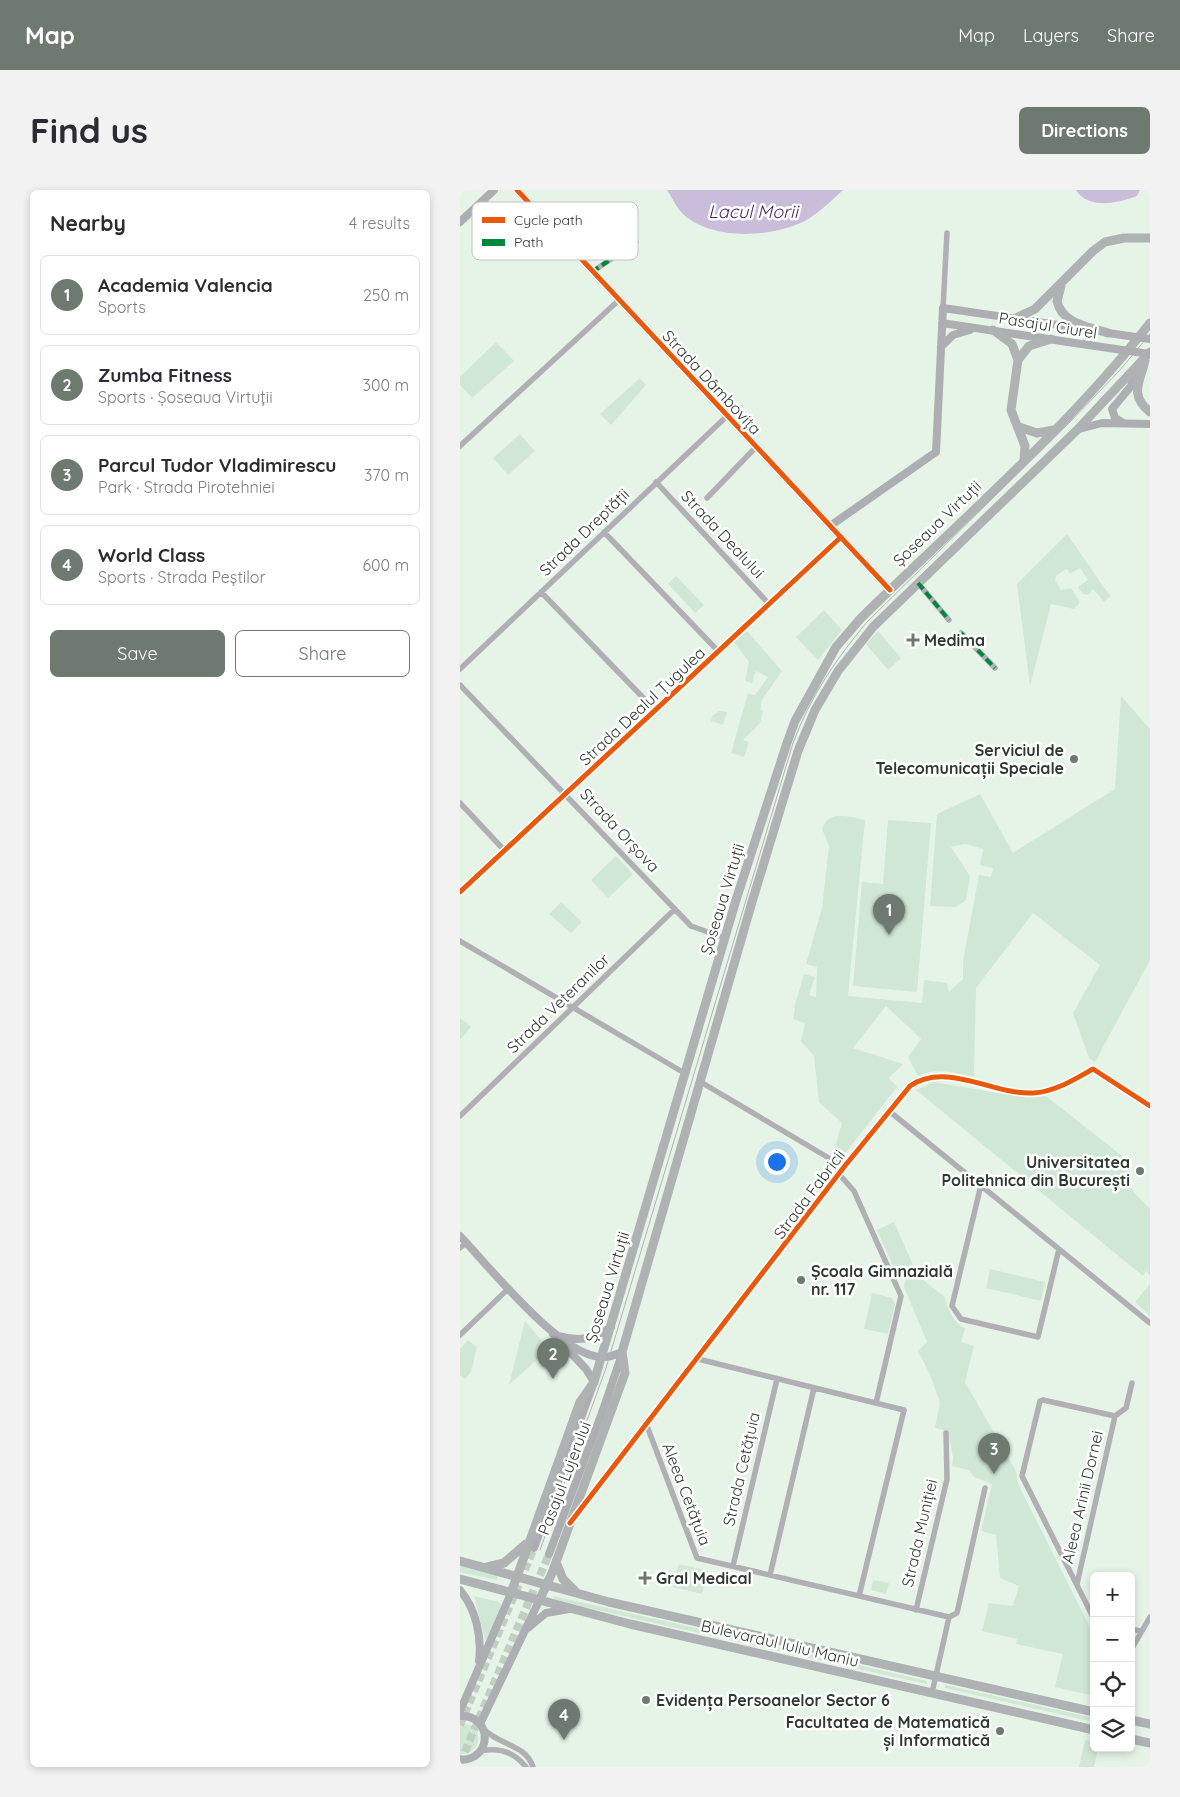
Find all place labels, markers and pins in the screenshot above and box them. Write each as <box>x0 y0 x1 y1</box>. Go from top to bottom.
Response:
place label: Medima <box>924 630 985 650</box>
marker: Medima <box>906 633 920 647</box>
place label: Serviciul de Telecomunicații Speciale <box>875 740 1064 779</box>
marker: Serviciul de Telecomunicații Speciale <box>1068 753 1080 765</box>
pin: 1 <box>873 894 905 935</box>
place label: Universitatea Politehnica din București <box>942 1152 1130 1191</box>
marker: Universitatea Politehnica din București <box>1134 1165 1146 1177</box>
place label: Școala Gimnazială nr. 117 <box>811 1261 953 1299</box>
marker: Școala Gimnazială nr. 117 <box>795 1274 807 1286</box>
pin: 2 <box>537 1338 569 1379</box>
pin: 3 <box>978 1433 1010 1474</box>
place label: Gral Medical <box>656 1568 752 1588</box>
marker: Gral Medical <box>638 1571 652 1585</box>
place label: Evidența Persoanelor Sector 6 <box>656 1690 890 1711</box>
marker: Evidența Persoanelor Sector 6 <box>640 1694 652 1706</box>
pin: 4 <box>548 1699 580 1740</box>
place label: Facultatea de Matematică și Informatică <box>786 1712 990 1751</box>
marker: Facultatea de Matematică și Informatică <box>994 1725 1006 1737</box>

